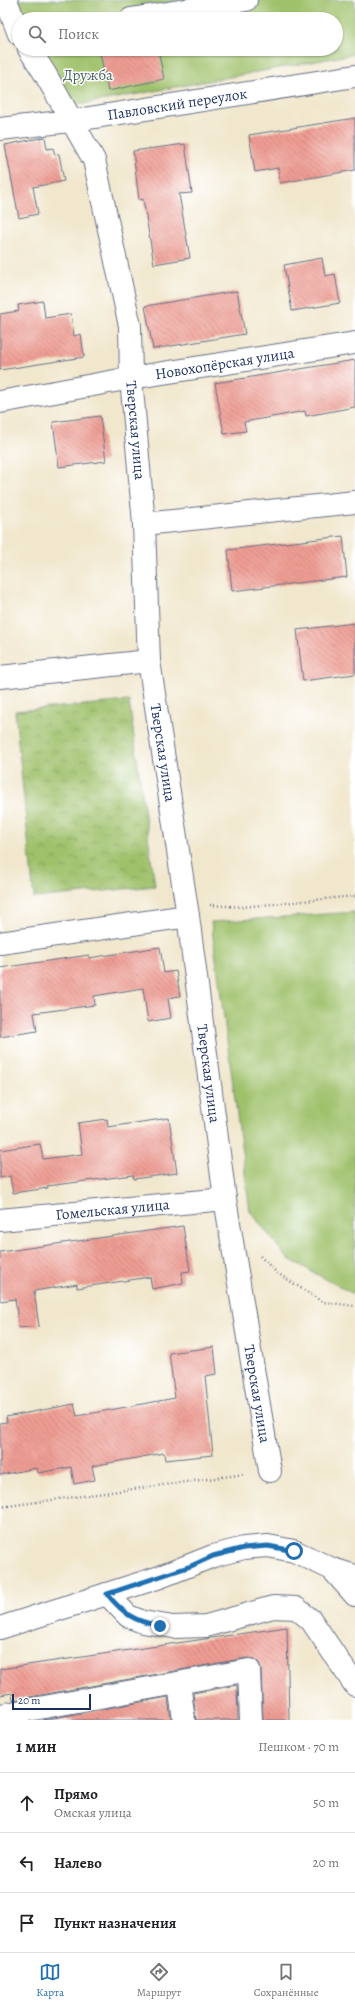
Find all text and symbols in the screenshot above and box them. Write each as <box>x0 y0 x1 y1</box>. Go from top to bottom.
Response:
search box <box>12 12 343 56</box>
icon: search <box>26 23 48 45</box>
text: Поиск <box>58 24 99 44</box>
park label: Дружба <box>63 65 113 85</box>
street label: Павловский переулок <box>106 83 249 125</box>
street label: Новохопёрская улица <box>154 343 296 384</box>
street label: Тверская улица <box>121 380 150 481</box>
street label: Тверская улица <box>146 702 180 803</box>
street label: Тверская улица <box>192 1023 225 1124</box>
street label: Гомельская улица <box>55 1194 170 1225</box>
street label: Тверская улица <box>239 1343 275 1444</box>
route start <box>285 1542 303 1560</box>
route end <box>151 1617 169 1635</box>
scale bar <box>12 1692 91 1711</box>
text: 20 m <box>18 1693 40 1708</box>
text: 1 мин <box>16 1735 57 1758</box>
text: Пешком · 70 m <box>258 1738 339 1755</box>
text: Прямо <box>54 1784 98 1804</box>
icon: ahead <box>16 1792 38 1814</box>
text: 50 m <box>313 1794 339 1811</box>
text: Омская улица <box>54 1804 132 1821</box>
icon: left <box>16 1852 38 1874</box>
text: Налево <box>54 1853 102 1873</box>
text: 20 m <box>313 1854 339 1871</box>
icon: arrive <box>16 1912 38 1934</box>
text: Пункт назначения <box>54 1913 176 1933</box>
tab: Карта <box>36 1961 64 2000</box>
tab: Маршрут <box>137 1961 181 2000</box>
tab: Сохранённые <box>254 1961 319 2000</box>

